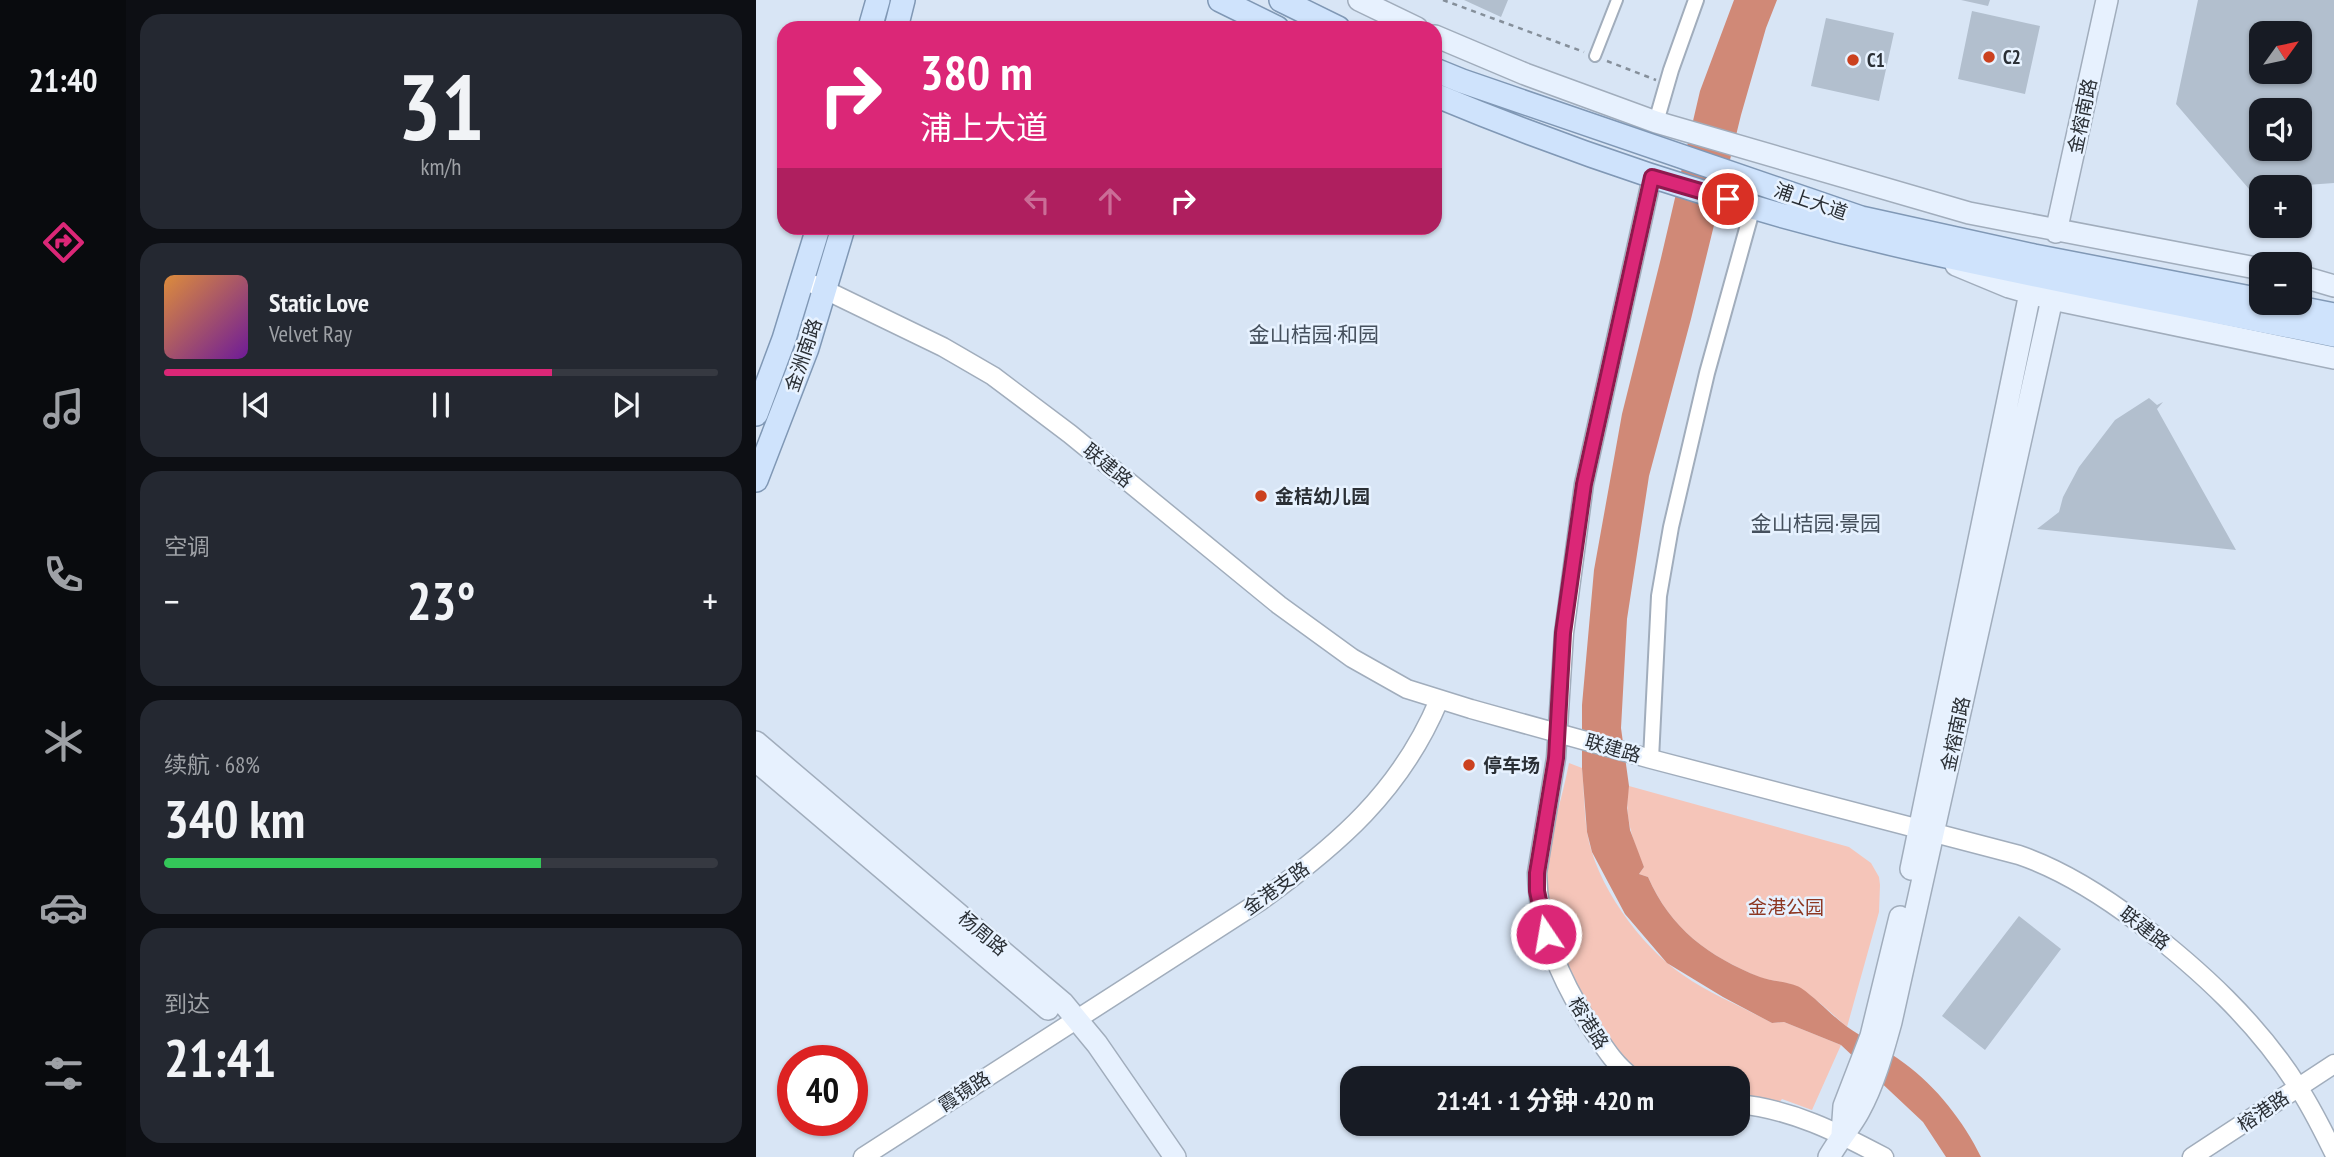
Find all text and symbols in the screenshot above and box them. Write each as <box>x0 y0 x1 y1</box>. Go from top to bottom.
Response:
north arrow <box>2249 21 2312 84</box>
map controls <box>2249 21 2312 315</box>
text: 380 m <box>920 40 1033 104</box>
place label: C2 <box>2003 45 2021 69</box>
text: 31 <box>398 47 485 165</box>
place label: C1 <box>1867 48 1885 72</box>
icon: right <box>805 49 896 140</box>
marker: C2 <box>1981 49 1997 65</box>
marker: C1 <box>1845 52 1861 68</box>
text: 21:40 <box>28 59 98 101</box>
street label: 金榕南路 <box>2062 76 2102 156</box>
button: sound <box>2249 98 2312 161</box>
text: 浦上大道 <box>920 106 1048 148</box>
text: km/h <box>421 152 461 181</box>
pin <box>1698 169 1758 229</box>
button: + <box>2249 175 2312 238</box>
street label: 浦上大道 <box>1771 177 1851 225</box>
icon: arrive <box>1709 180 1747 218</box>
icon: left <box>1018 182 1056 220</box>
icon: ahead <box>1091 182 1129 220</box>
icon: right <box>1164 182 1202 220</box>
icon: directions <box>39 218 88 267</box>
button: − <box>2249 252 2312 315</box>
text: Static Love <box>269 286 369 319</box>
street label: 金洲南路 <box>779 315 827 395</box>
text: Velvet Ray <box>269 319 352 348</box>
district label: 金山桔园·和园 <box>1249 321 1379 348</box>
icon: music <box>39 384 88 433</box>
icon: previous <box>237 386 275 424</box>
icon: pause <box>422 386 460 424</box>
icon: next <box>607 386 645 424</box>
street label: 联建路 <box>1078 438 1138 492</box>
place label: 金桔幼儿园 <box>1275 484 1370 508</box>
marker: 金桔幼儿园 <box>1253 488 1269 504</box>
district label: 金山桔园·景园 <box>1751 510 1881 537</box>
text: 空调 <box>164 532 210 561</box>
icon: phone <box>39 550 88 599</box>
text: 23° <box>407 567 475 634</box>
text: − <box>164 576 180 625</box>
text: + <box>702 576 718 625</box>
street label: 金榕南路 <box>1935 694 1975 774</box>
icon: climate <box>39 717 88 766</box>
street label: 联建路 <box>1582 729 1644 767</box>
text: 续航 · 68% <box>164 750 260 779</box>
place label: 停车场 <box>1483 753 1540 777</box>
marker: 停车场 <box>1461 757 1477 773</box>
text: 340 km <box>164 785 305 852</box>
street label: 金港支路 <box>1238 856 1314 920</box>
icon: car <box>39 883 88 932</box>
park label: 金港公园 <box>1748 895 1824 919</box>
position arrow <box>1509 897 1583 971</box>
street label: 联建路 <box>2115 901 2175 955</box>
street label: 杨周路 <box>953 905 1013 961</box>
text: 到达 <box>164 989 210 1018</box>
street label: 榕港路 <box>1564 992 1614 1054</box>
text: 21:41 <box>164 1024 276 1091</box>
speed limit sign: 40 <box>777 1045 868 1136</box>
icon: filters <box>39 1049 88 1098</box>
street label: 霞镜路 <box>934 1065 994 1117</box>
text: 21:41 · 1 分钟 · 420 m <box>1436 1084 1654 1117</box>
street label: 榕港路 <box>2233 1085 2293 1137</box>

